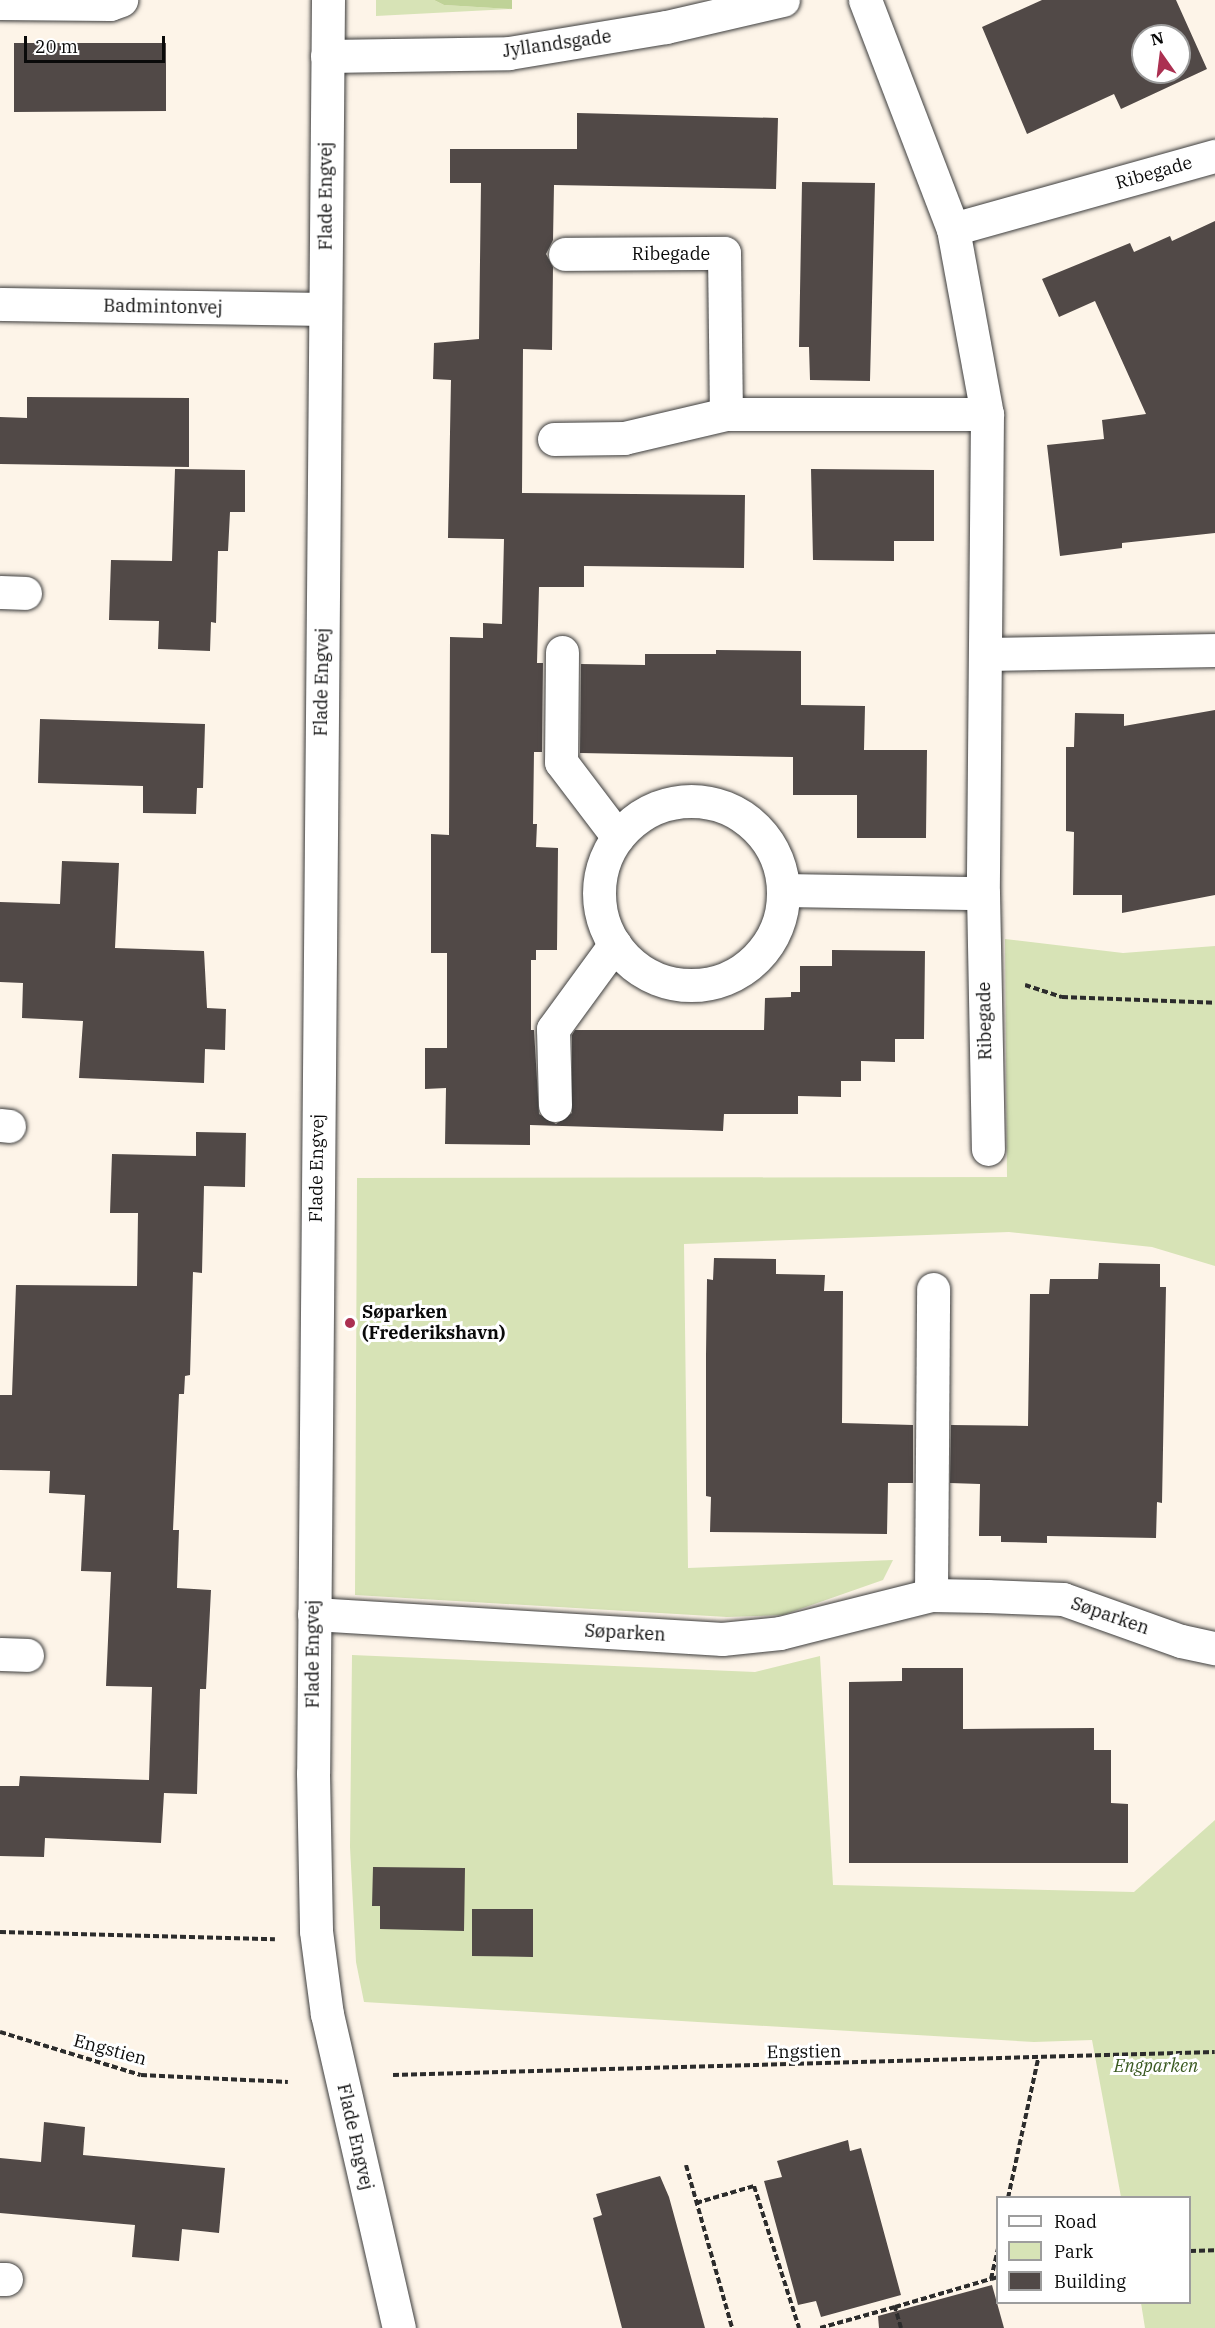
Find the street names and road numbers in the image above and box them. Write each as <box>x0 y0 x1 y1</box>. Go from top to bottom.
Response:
street label: Jyllandsgade <box>501 26 613 62</box>
street label: Flade Engvej <box>315 142 337 250</box>
street label: Ribegade <box>1113 152 1195 194</box>
street label: Ribegade <box>632 243 710 265</box>
street label: Badmintonvej <box>103 295 223 319</box>
street label: Flade Engvej <box>310 627 334 737</box>
street label: Ribegade <box>974 982 996 1060</box>
street label: Flade Engvej <box>305 1113 329 1223</box>
street label: Søparken <box>1068 1593 1152 1639</box>
street label: Flade Engvej <box>302 1600 324 1708</box>
street label: Søparken <box>584 1620 666 1646</box>
street label: Engstien <box>71 2030 149 2070</box>
street label: Engstien <box>766 2041 842 2063</box>
street label: Flade Engvej <box>332 2082 378 2192</box>

